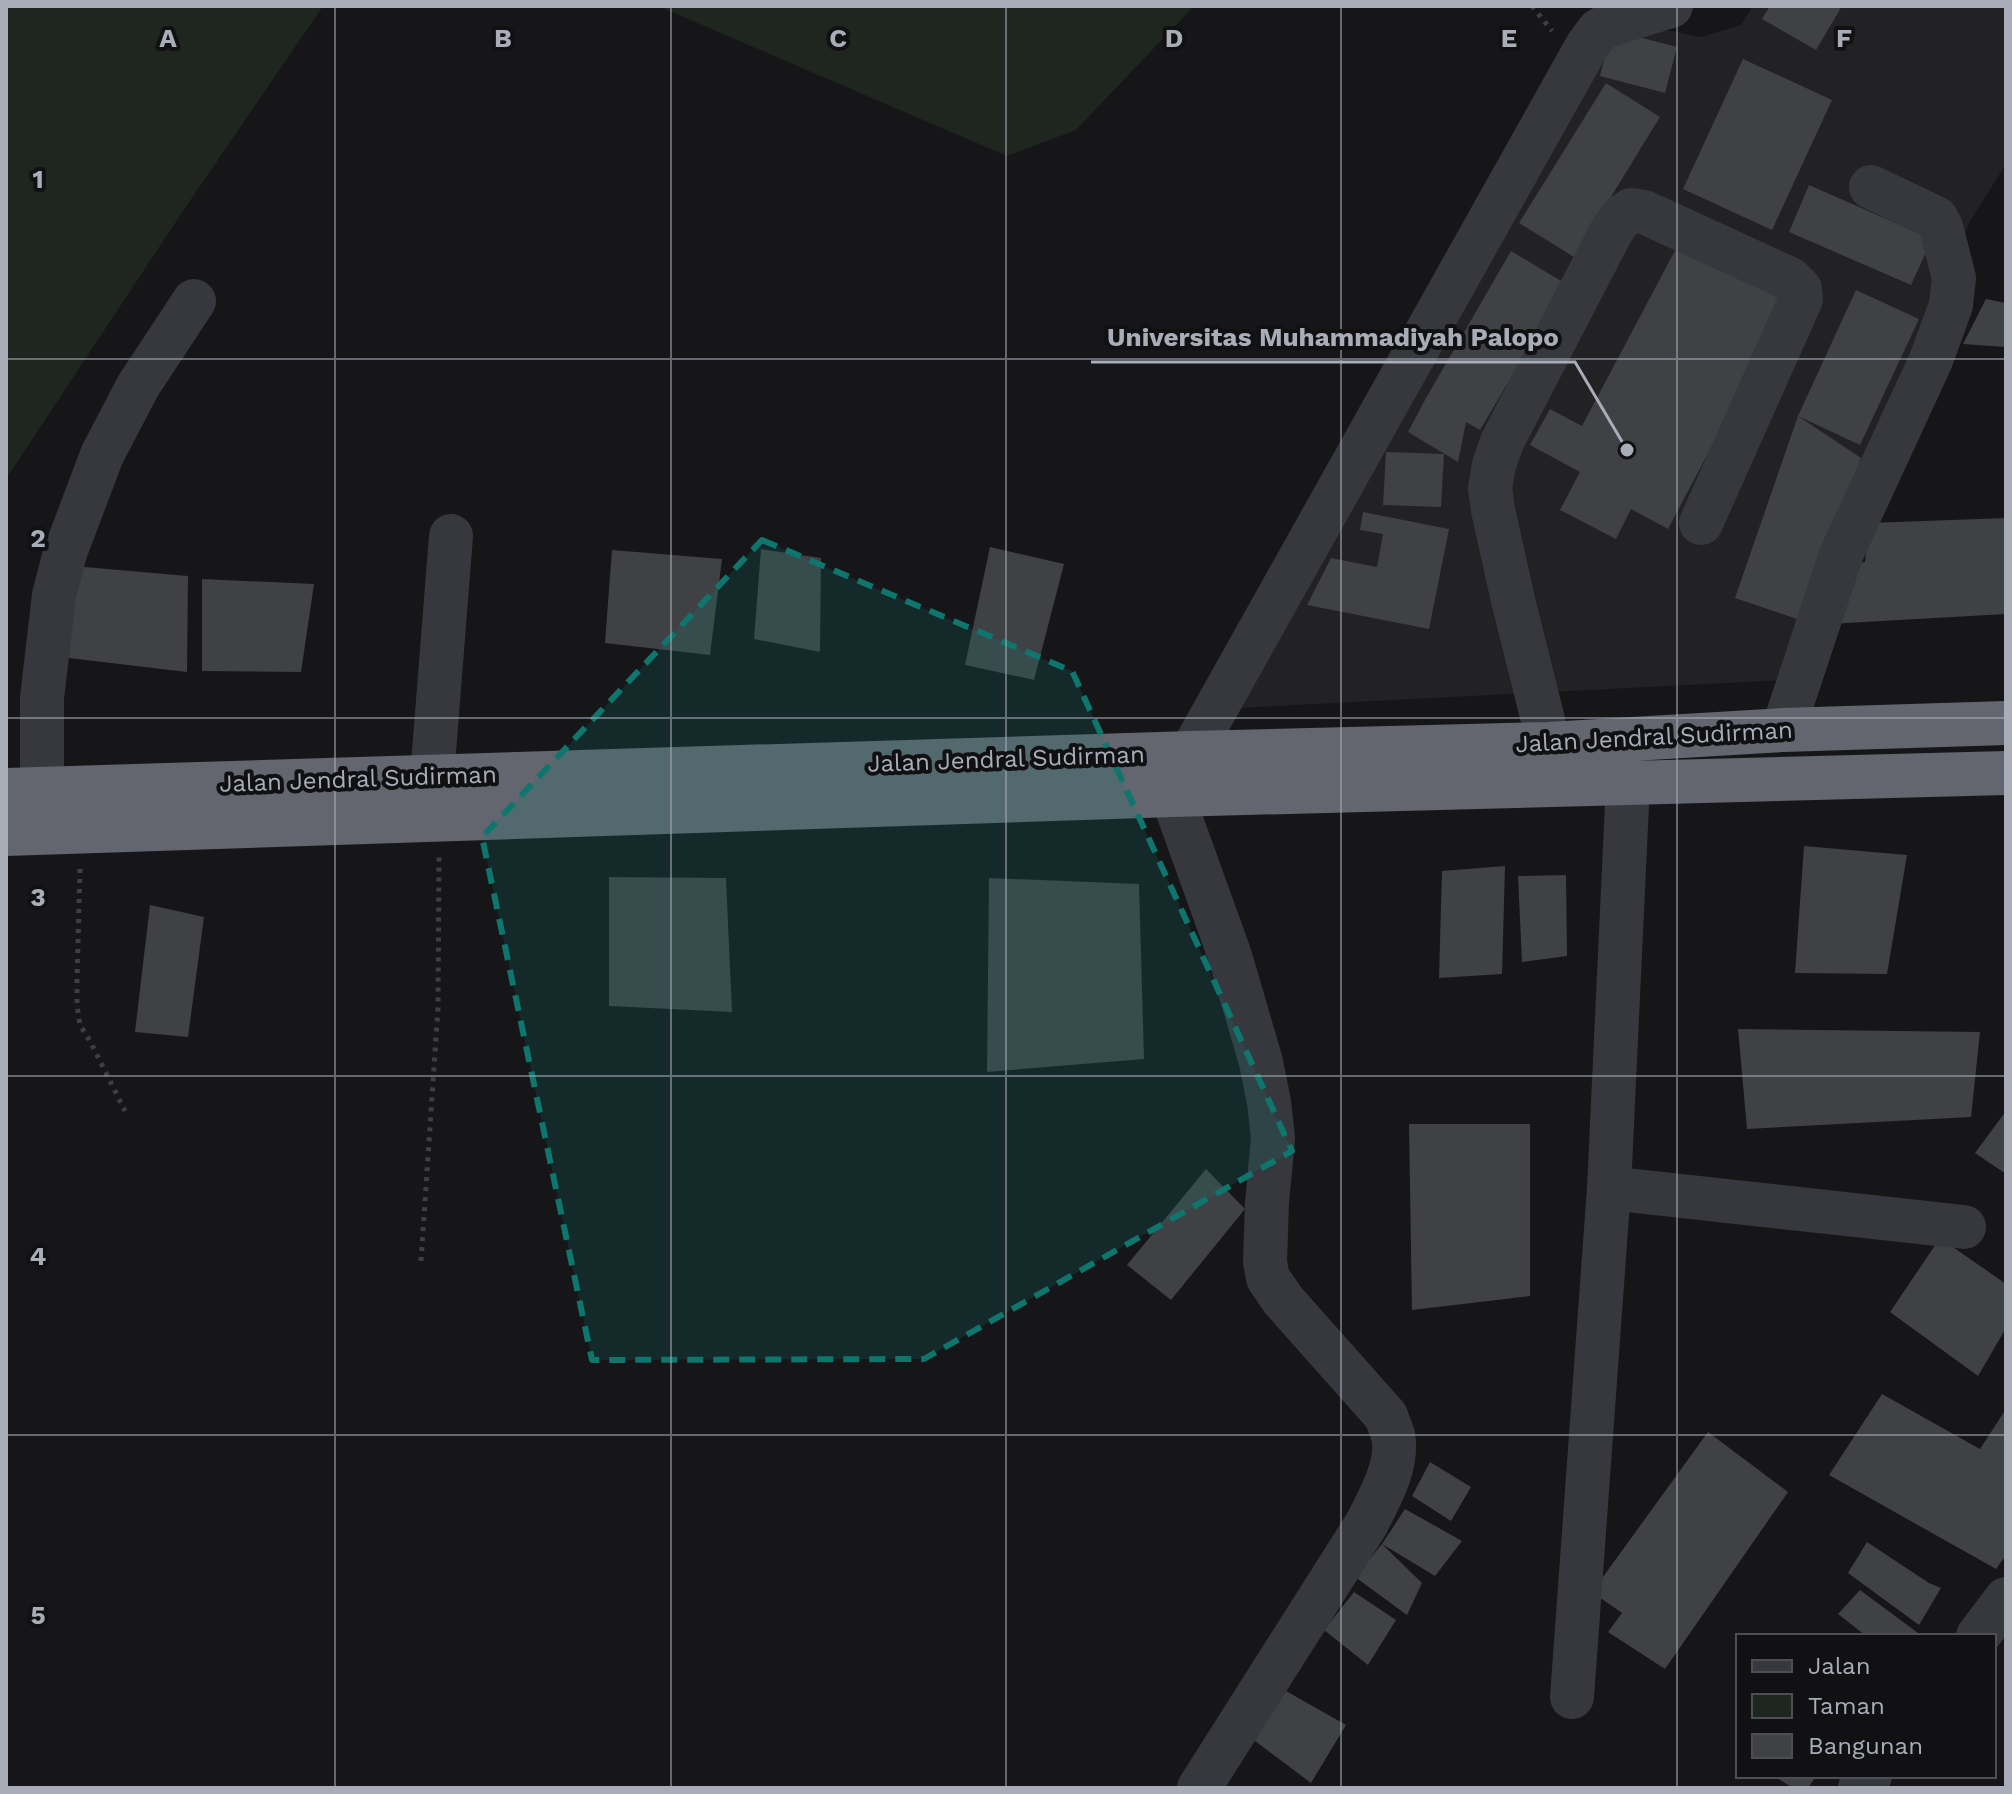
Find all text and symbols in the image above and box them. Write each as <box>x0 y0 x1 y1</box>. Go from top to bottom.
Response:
text: A <box>159 23 177 53</box>
text: B <box>494 23 512 53</box>
text: C <box>829 23 847 53</box>
text: D <box>1165 23 1183 53</box>
text: E <box>1501 23 1517 53</box>
text: F <box>1836 23 1852 53</box>
text: 1 <box>32 164 44 194</box>
callout: Universitas Muhammadiyah Palopo <box>1091 312 1575 362</box>
text: Universitas Muhammadiyah Palopo <box>1107 322 1559 352</box>
text: 2 <box>30 523 46 553</box>
street label: Jalan Jendral Sudirman <box>1515 716 1793 758</box>
street label: Jalan Jendral Sudirman <box>867 740 1145 778</box>
street label: Jalan Jendral Sudirman <box>219 760 497 798</box>
text: 3 <box>30 882 46 912</box>
text: 4 <box>30 1241 47 1271</box>
text: 5 <box>30 1600 46 1630</box>
legend <box>1736 1634 1996 1778</box>
text: Jalan <box>1808 1652 1871 1680</box>
text: Taman <box>1808 1692 1885 1720</box>
text: Bangunan <box>1808 1732 1923 1760</box>

